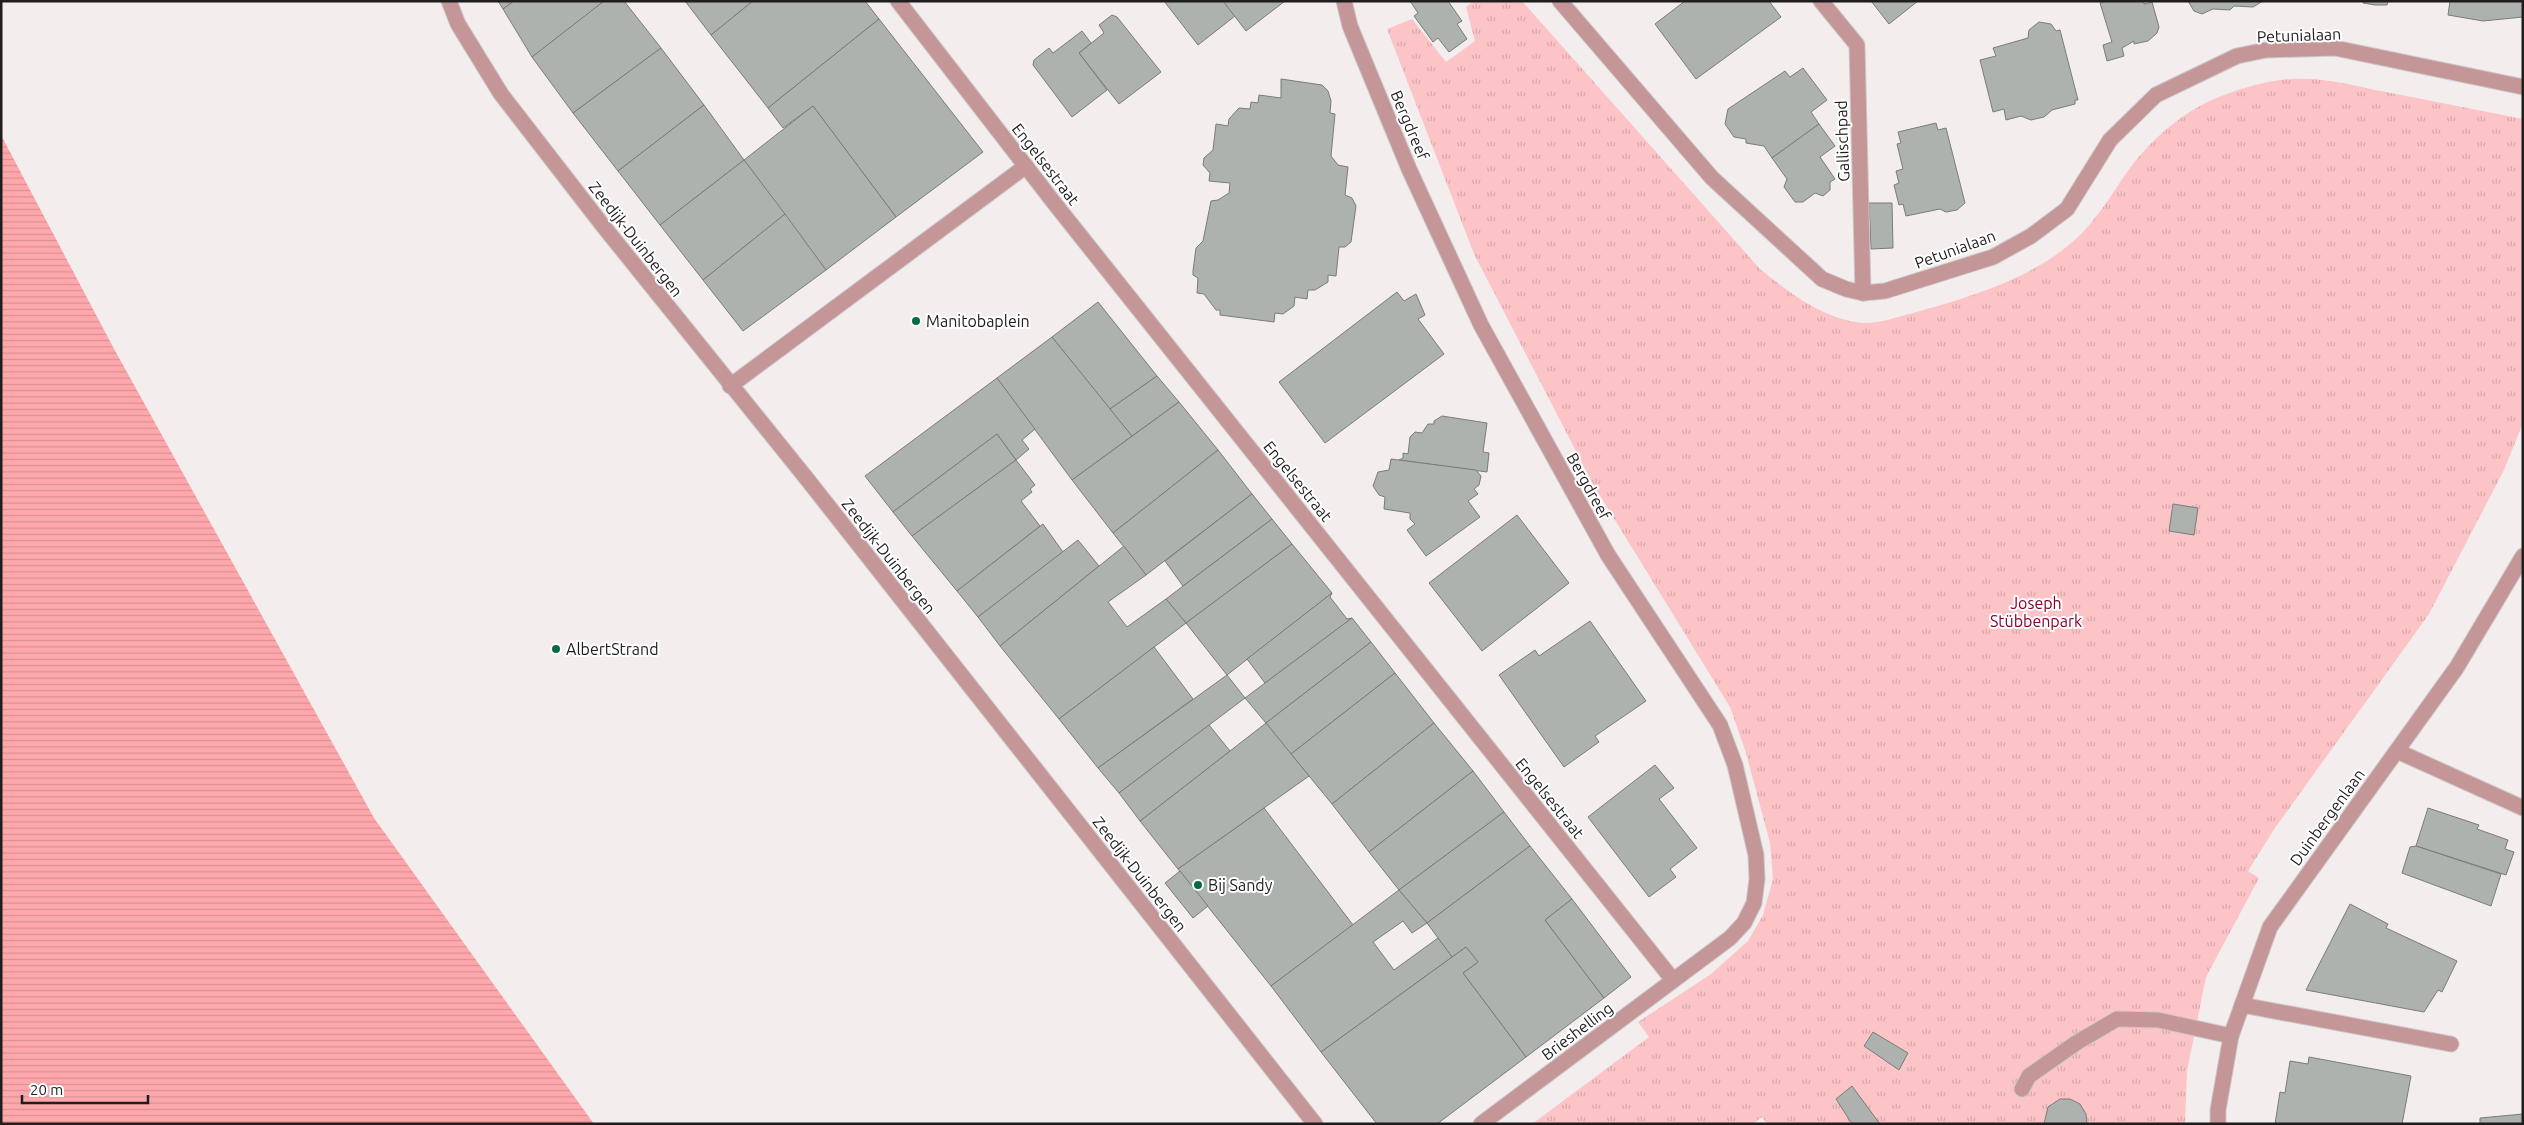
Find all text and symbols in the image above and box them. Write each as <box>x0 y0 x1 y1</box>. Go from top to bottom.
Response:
street label: Petunialaan <box>2256 25 2342 45</box>
street label: Bergdreef <box>1387 88 1433 163</box>
street label: Gallischpad <box>1832 100 1852 182</box>
street label: Engelsestraat <box>1009 120 1084 209</box>
street label: Zeedijk-Duinbergen <box>585 178 687 300</box>
street label: Petunialaan <box>1912 226 1998 272</box>
place label: Manitobaplein <box>926 312 1030 330</box>
marker: Manitobaplein <box>910 315 922 327</box>
street label: Engelsestraat <box>1260 437 1336 525</box>
street label: Bergdreef <box>1563 450 1615 523</box>
street label: Zeedijk-Duinbergen <box>838 495 940 617</box>
park label: Joseph Stübbenpark <box>1990 594 2082 630</box>
place label: AlbertStrand <box>566 640 659 658</box>
marker: AlbertStrand <box>550 643 562 655</box>
street label: Engelsestraat <box>1512 754 1588 842</box>
street label: Duinbergenlaan <box>2286 765 2368 869</box>
street label: Zeedijk-Duinbergen <box>1089 813 1191 935</box>
place label: Bij Sandy <box>1208 876 1273 894</box>
marker: Bij Sandy <box>1192 879 1204 891</box>
street label: Brieshelling <box>1538 998 1616 1064</box>
scale bar <box>22 1072 149 1104</box>
text: 20 m <box>30 1081 63 1098</box>

